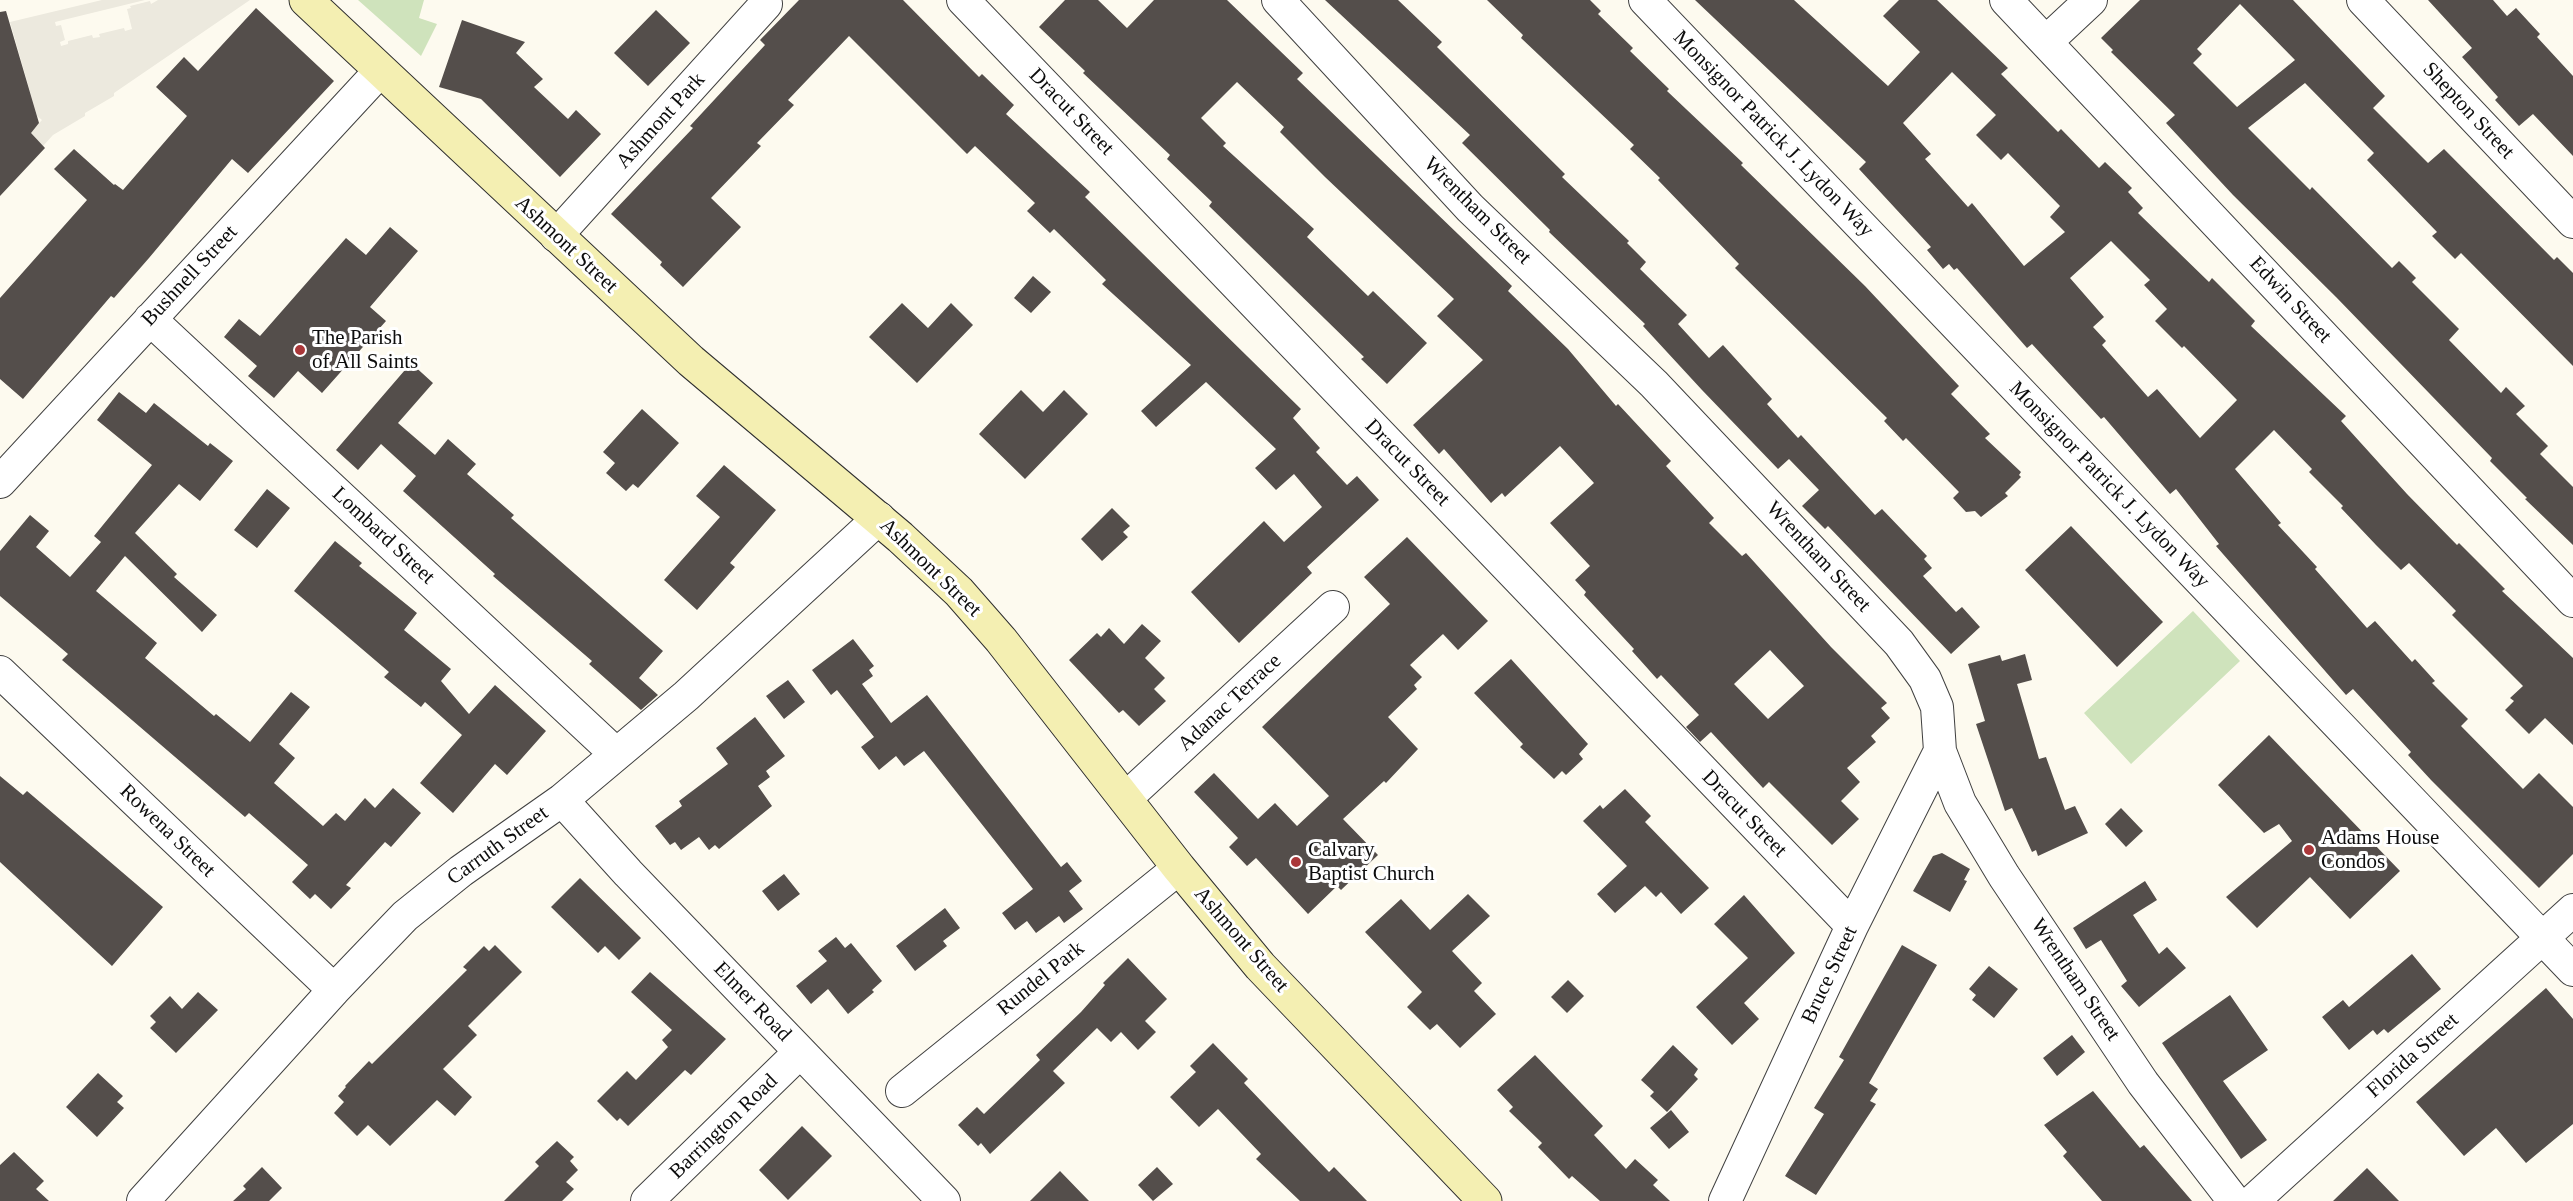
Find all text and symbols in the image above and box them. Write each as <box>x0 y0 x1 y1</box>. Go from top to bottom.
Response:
street label: Monsignor Patrick J. Lydon Way <box>1667 25 1879 243</box>
street label: Shepton Street <box>2417 57 2519 165</box>
street label: Dracut Street <box>1023 63 1119 161</box>
street label: Ashmont Park <box>611 68 711 174</box>
street label: Wrentham Street <box>1418 152 1536 270</box>
street label: Ashmont Street <box>509 191 623 299</box>
street label: Bushnell Street <box>137 220 243 332</box>
street label: Edwin Street <box>2244 252 2336 348</box>
place label: The Parish of All Saints <box>312 325 418 375</box>
marker: The Parish of All Saints <box>293 343 307 357</box>
street label: Monsignor Patrick J. Lydon Way <box>2003 376 2215 594</box>
street label: Dracut Street <box>1359 414 1455 512</box>
street label: Lombard Street <box>326 482 440 590</box>
street label: Wrentham Street <box>1760 496 1876 618</box>
street label: Ashmont Street <box>874 513 986 623</box>
street label: Adanac Terrace <box>1173 649 1287 757</box>
street label: Dracut Street <box>1696 765 1792 863</box>
street label: Rowena Street <box>114 779 220 883</box>
street label: Carruth Street <box>443 801 553 891</box>
place label: Adams House Condos <box>2321 825 2439 875</box>
place label: Calvary Baptist Church <box>1308 837 1435 887</box>
marker: Adams House Condos <box>2302 843 2316 857</box>
marker: Calvary Baptist Church <box>1289 855 1303 869</box>
street label: Ashmont Street <box>1188 882 1294 998</box>
street label: Wrentham Street <box>2025 914 2125 1046</box>
street label: Bruce Street <box>1797 922 1863 1028</box>
street label: Rundel Park <box>993 936 1089 1022</box>
street label: Elmer Road <box>708 957 796 1047</box>
street label: Florida Street <box>2362 1008 2464 1104</box>
street label: Barrington Road <box>665 1069 783 1185</box>

